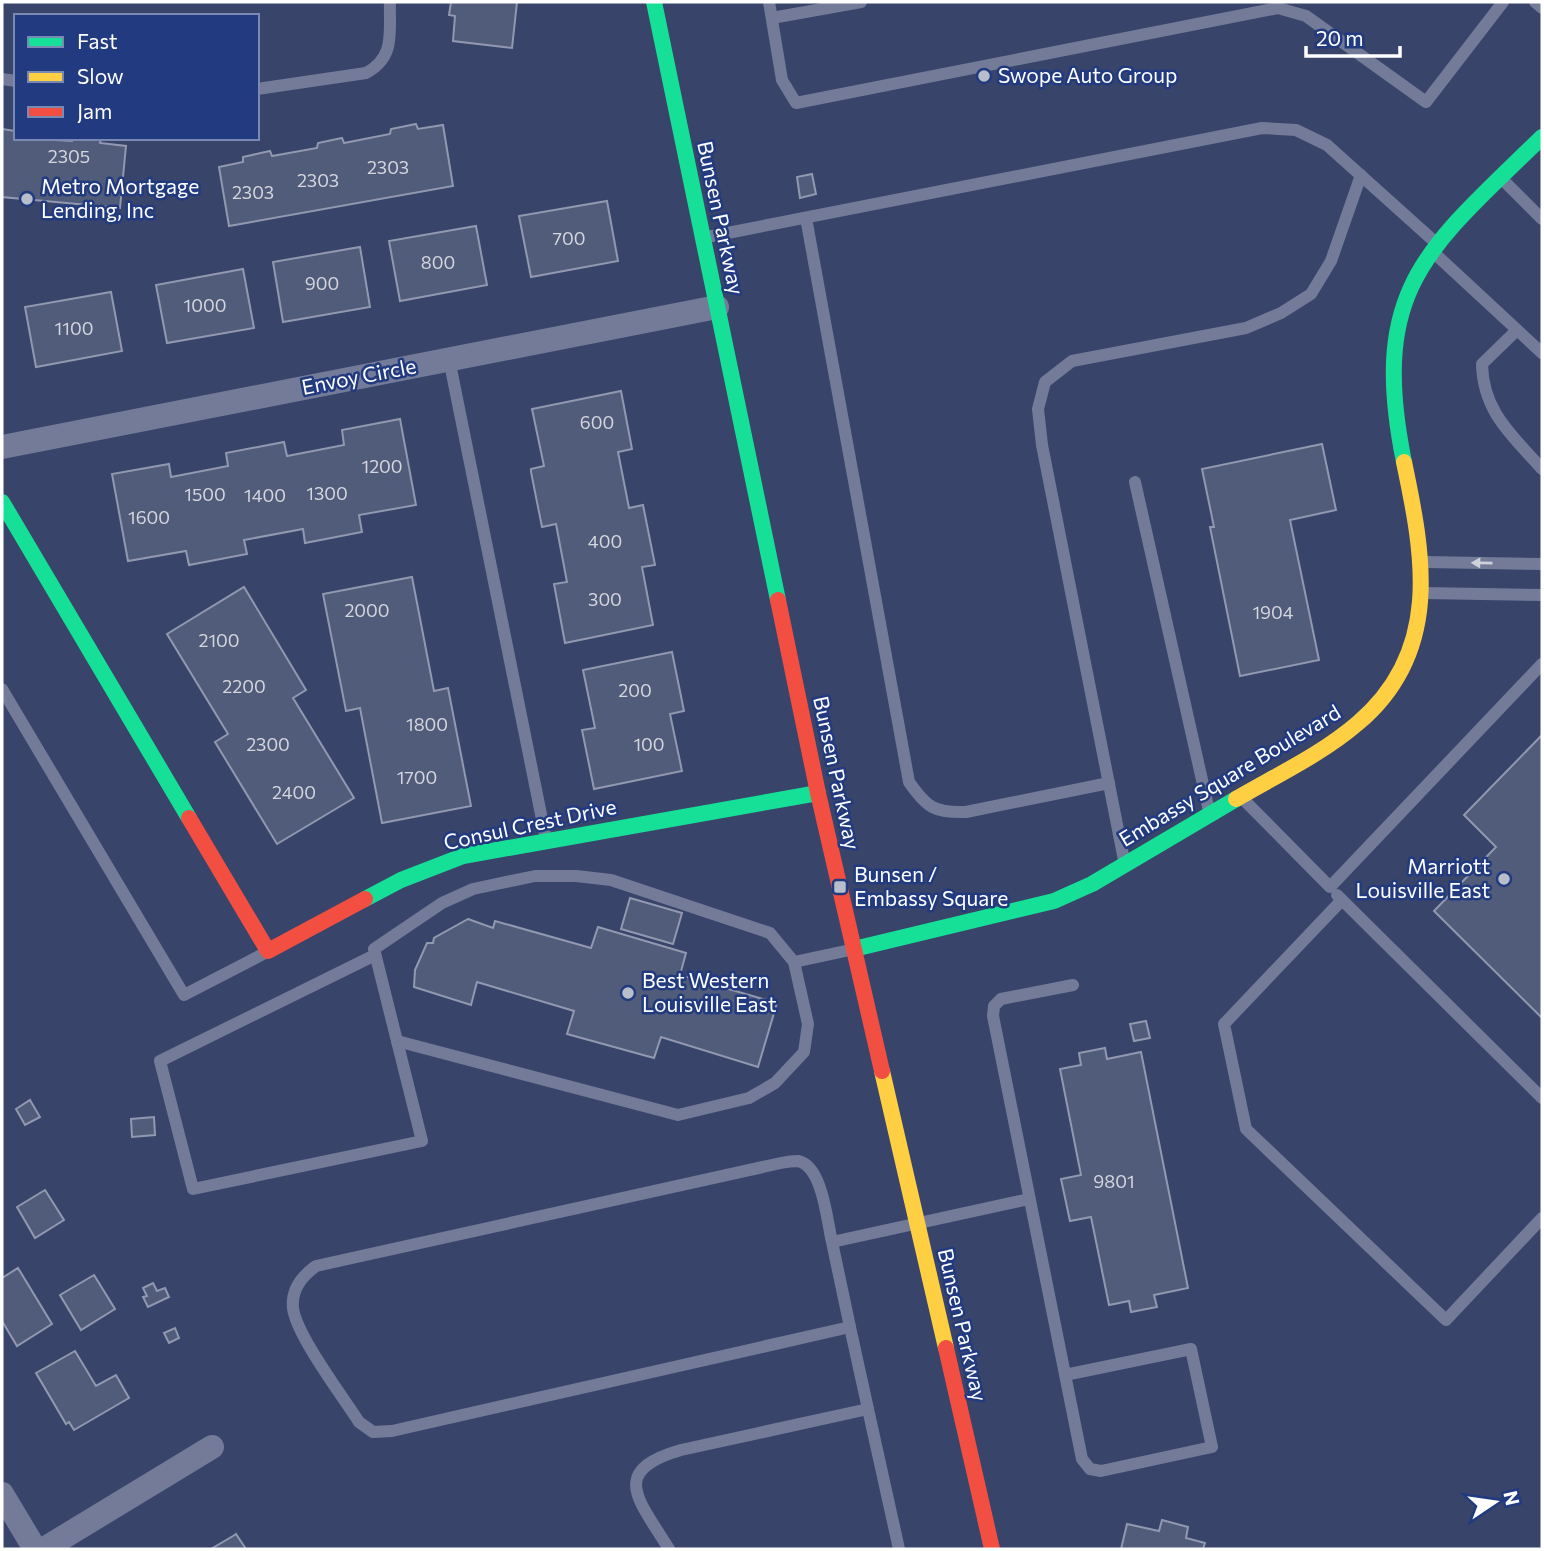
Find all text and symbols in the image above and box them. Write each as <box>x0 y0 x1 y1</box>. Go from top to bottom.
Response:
legend <box>14 14 259 140</box>
scale bar <box>1306 14 1400 58</box>
text: 20 m <box>1316 25 1364 50</box>
text: Fast <box>77 28 118 53</box>
place label: Swope Auto Group <box>998 62 1178 87</box>
text: Slow <box>77 63 124 88</box>
marker: Swope Auto Group <box>976 68 992 84</box>
text: Jam <box>77 98 112 123</box>
street label: Bunsen Parkway <box>693 139 750 297</box>
house number: 2305 <box>48 145 90 167</box>
house number: 2303 <box>367 156 409 178</box>
house number: 2303 <box>297 169 339 191</box>
place label: Metro Mortgage Lending, Inc <box>41 173 199 222</box>
house number: 2303 <box>232 181 274 203</box>
marker: Metro Mortgage Lending, Inc <box>19 191 35 207</box>
house number: 700 <box>553 227 585 249</box>
house number: 800 <box>421 251 455 273</box>
house number: 900 <box>305 272 339 294</box>
house number: 1000 <box>184 294 226 316</box>
house number: 1100 <box>55 317 93 339</box>
street label: Envoy Circle <box>299 352 418 399</box>
house number: 600 <box>580 411 614 433</box>
house number: 1200 <box>361 455 403 477</box>
house number: 1300 <box>306 482 348 504</box>
house number: 1500 <box>184 483 226 505</box>
house number: 1400 <box>244 484 286 506</box>
house number: 1600 <box>128 506 170 528</box>
house number: 400 <box>588 530 622 552</box>
one-way arrow <box>1471 557 1493 569</box>
house number: 300 <box>588 588 622 610</box>
house number: 2000 <box>344 599 390 621</box>
house number: 1904 <box>1252 601 1294 623</box>
house number: 2100 <box>198 629 240 651</box>
house number: 2200 <box>222 675 266 697</box>
house number: 200 <box>618 679 652 701</box>
street label: Bunsen Parkway <box>809 694 866 852</box>
street label: Embassy Square Boulevard <box>1114 699 1345 851</box>
house number: 1800 <box>406 713 448 735</box>
house number: 2300 <box>246 733 290 755</box>
house number: 100 <box>633 733 665 755</box>
house number: 1700 <box>397 766 437 788</box>
house number: 2400 <box>272 781 316 803</box>
street label: Consul Crest Drive <box>441 793 618 854</box>
place label: Marriott Louisville East <box>1355 853 1490 902</box>
place label: Bunsen / Embassy Square <box>854 861 1008 910</box>
marker: Marriott Louisville East <box>1496 871 1512 887</box>
marker: Bunsen / Embassy Square <box>832 879 848 895</box>
place label: Best Western Louisville East <box>642 967 777 1016</box>
marker: Best Western Louisville East <box>620 985 636 1001</box>
house number: 9801 <box>1093 1170 1135 1192</box>
street label: Bunsen Parkway <box>934 1246 993 1404</box>
north arrow <box>1460 1467 1530 1537</box>
text: N <box>1499 1489 1525 1508</box>

